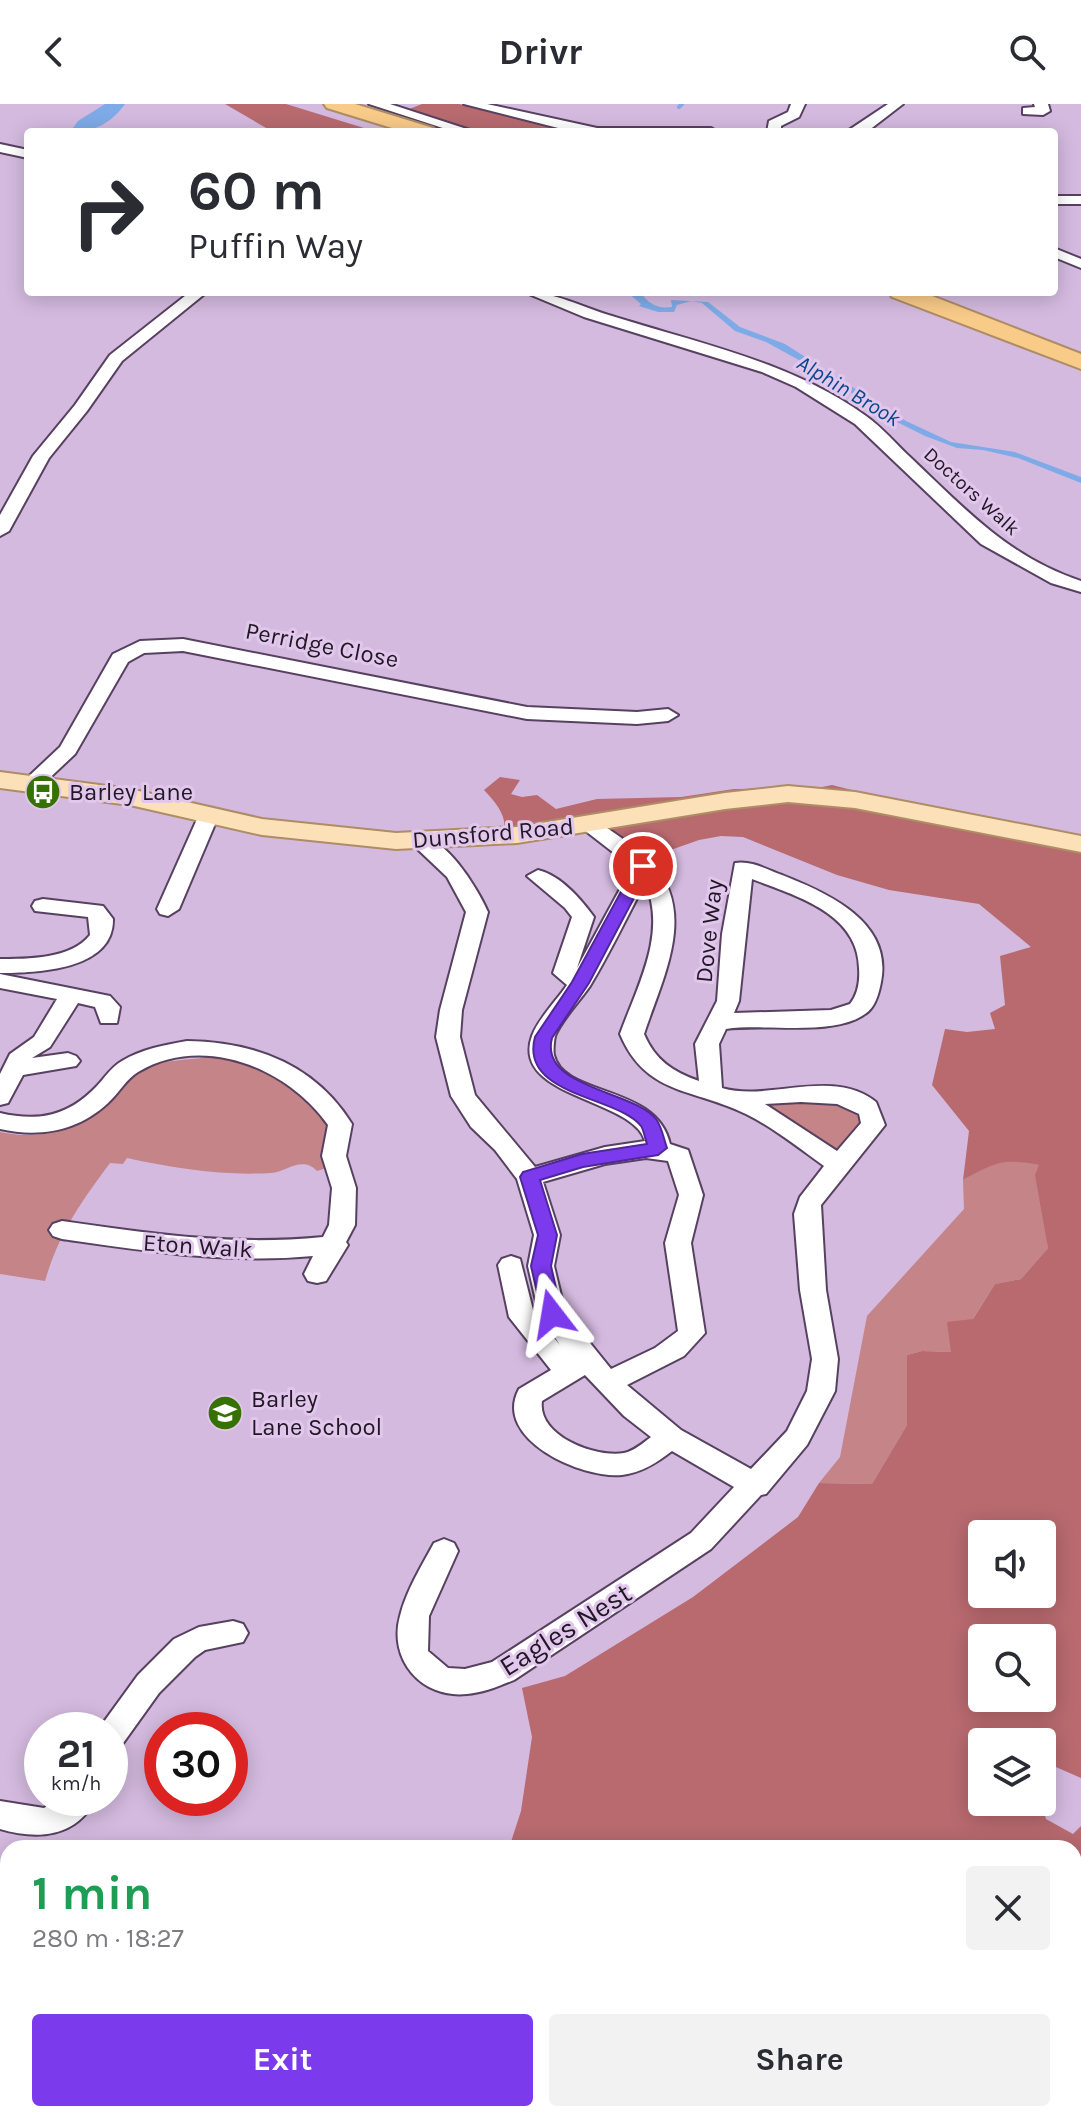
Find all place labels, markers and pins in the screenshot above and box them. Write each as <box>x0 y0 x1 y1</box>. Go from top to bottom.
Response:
bus stop icon: Barley Lane <box>24 773 62 811</box>
place label: Barley Lane <box>69 778 193 806</box>
pin <box>609 832 677 900</box>
place label: Barley Lane School <box>251 1385 382 1441</box>
school or university icon: Barley Lane School <box>206 1394 244 1432</box>

